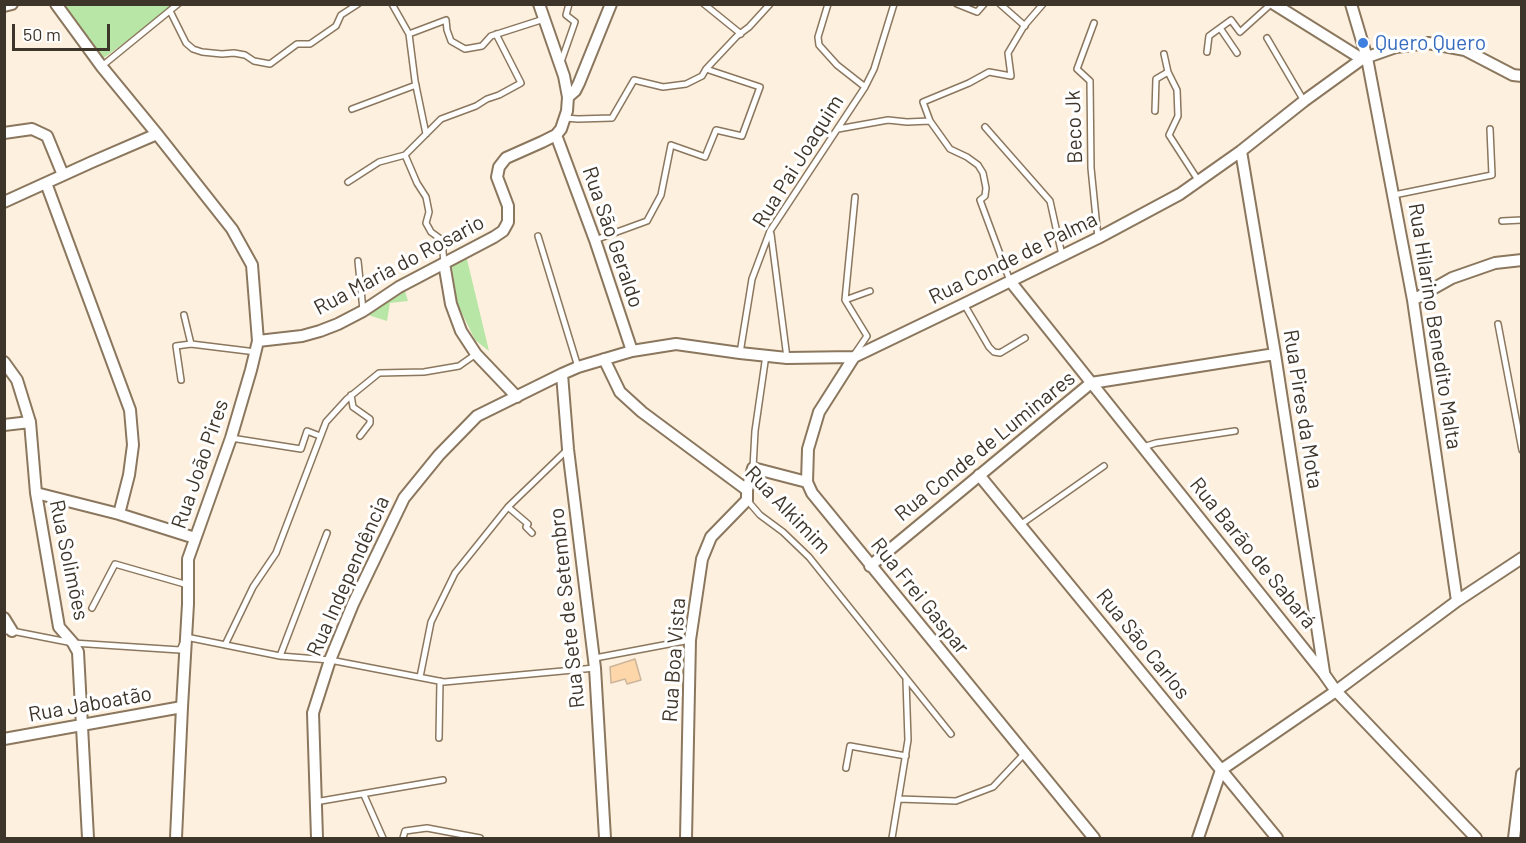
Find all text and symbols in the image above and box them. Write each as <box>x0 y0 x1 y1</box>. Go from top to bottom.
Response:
scale bar <box>15 12 112 50</box>
text: 50 m <box>23 23 61 45</box>
place label: Quero Quero <box>1375 30 1486 56</box>
marker: Quero Quero <box>1356 36 1370 50</box>
street label: Rua Pai Joaquim <box>747 90 849 232</box>
street label: Beco Jk <box>1060 90 1088 164</box>
street label: Rua São Geraldo <box>577 163 649 311</box>
street label: Rua Hilarino Benedito Malta <box>1403 201 1467 451</box>
street label: Rua Conde de Palma <box>925 206 1101 310</box>
street label: Rua Maria do Rosario <box>309 209 489 321</box>
street label: Rua Pires da Mota <box>1278 328 1328 490</box>
street label: Rua Conde de Luminares <box>890 366 1080 526</box>
street label: Rua João Pires <box>166 396 234 532</box>
street label: Rua Alkimim <box>740 461 836 559</box>
street label: Rua Barão de Sabará <box>1184 472 1322 634</box>
street label: Rua Independência <box>301 492 395 660</box>
street label: Rua Solimões <box>44 497 94 623</box>
street label: Rua Sete de Setembro <box>544 506 590 710</box>
street label: Rua Frei Gaspar <box>865 533 975 659</box>
street label: Rua São Carlos <box>1091 584 1195 704</box>
street label: Rua Boa Vista <box>657 597 691 723</box>
street label: Rua Jaboatão <box>26 681 154 727</box>

